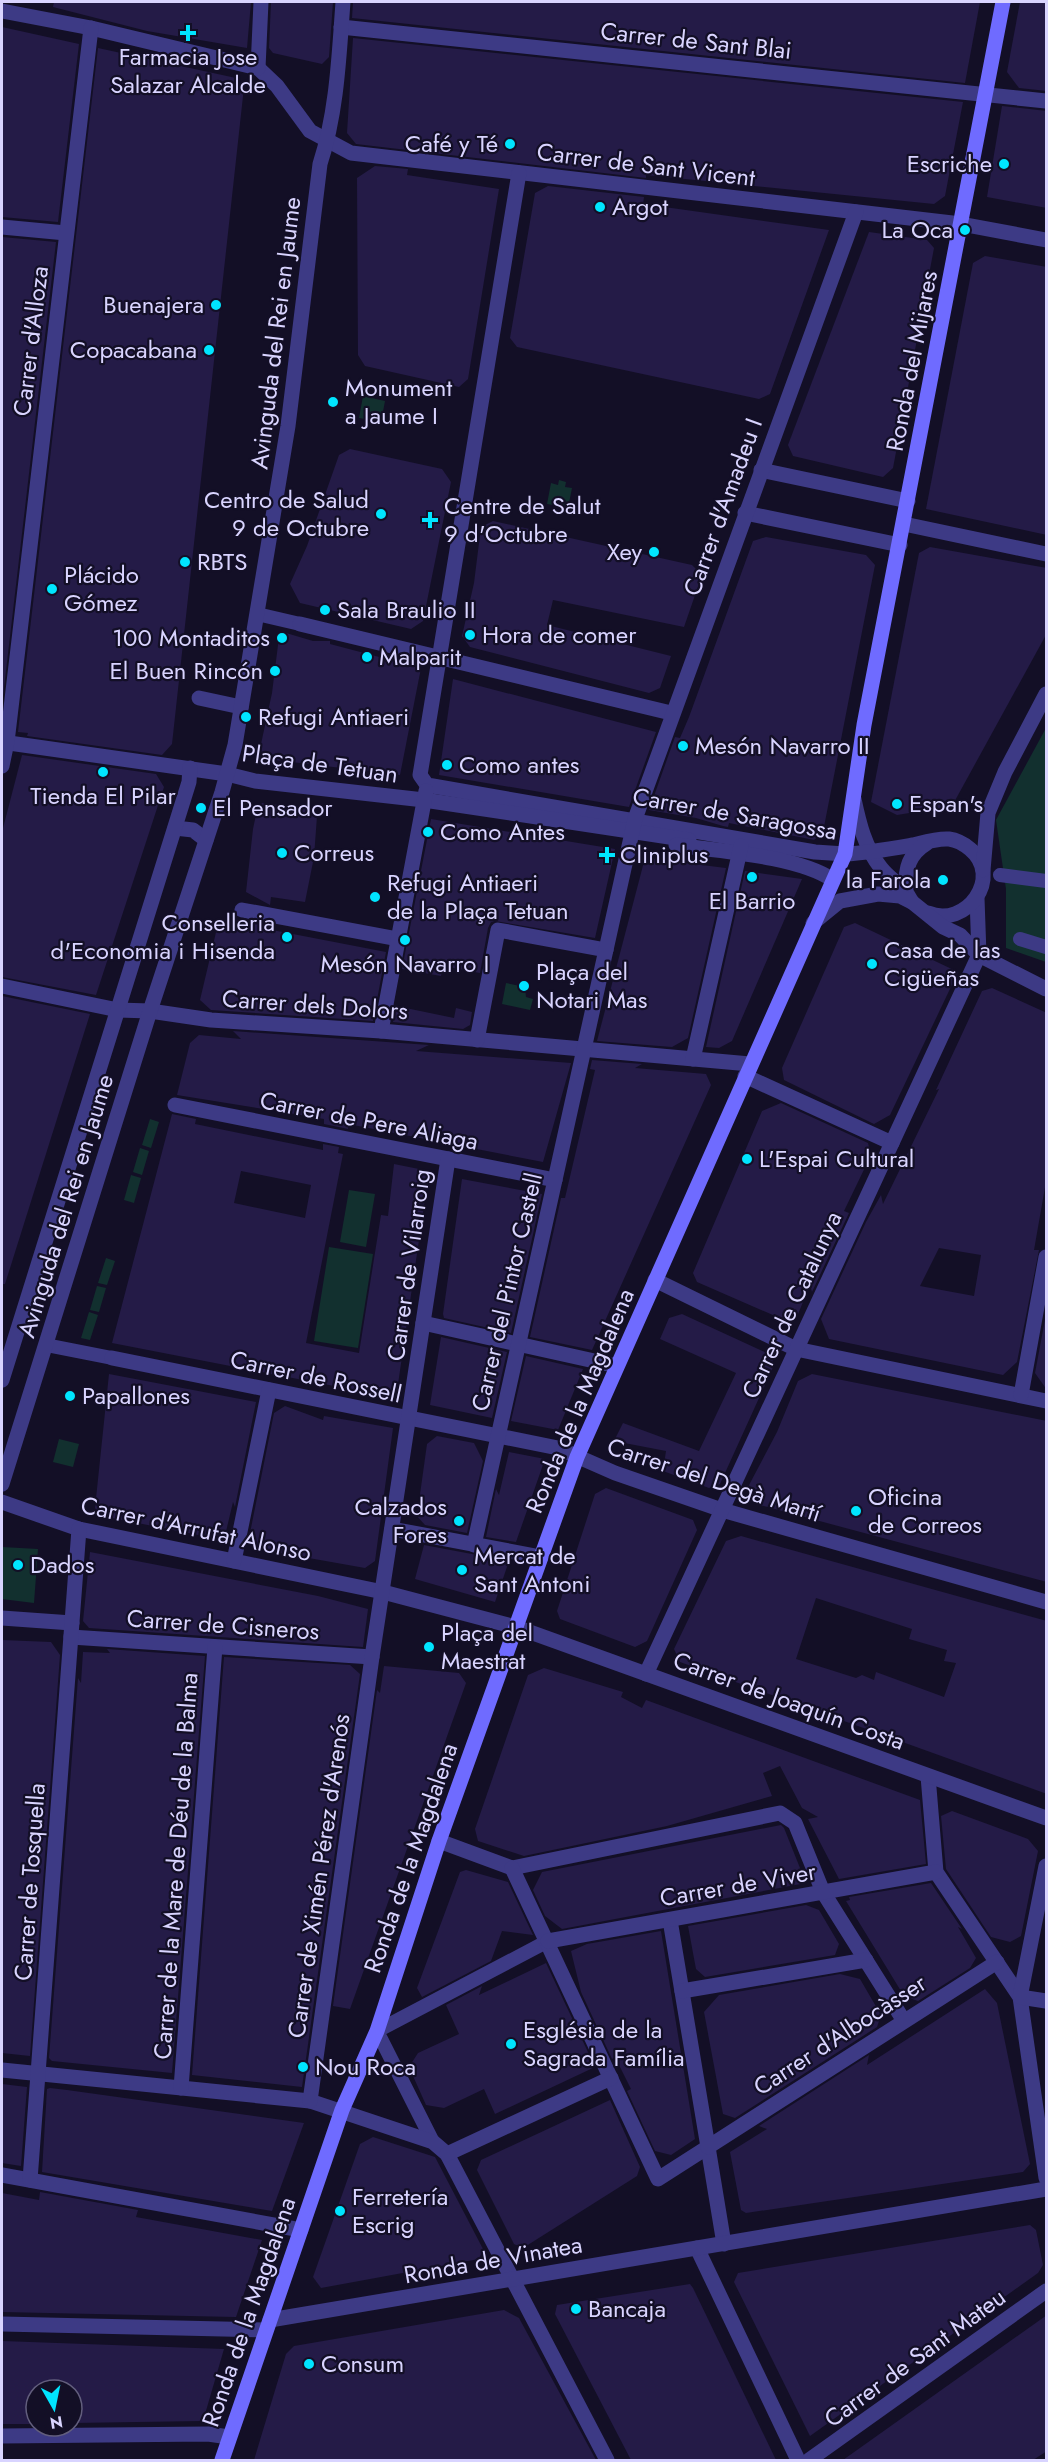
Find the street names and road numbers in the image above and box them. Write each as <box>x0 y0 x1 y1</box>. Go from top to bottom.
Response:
street label: Carrer de Sant Blai <box>599 13 793 68</box>
street label: Carrer de Sant Vicent <box>535 134 757 195</box>
street label: Avinguda del Rei en Jaume <box>241 195 310 471</box>
street label: Carrer d'Alloza <box>4 264 57 418</box>
street label: Ronda del Mijares <box>877 268 946 454</box>
street label: Carrer d'Amadeu I <box>674 413 771 600</box>
street label: Plaça de Tetuan <box>240 735 400 792</box>
street label: Carrer de Saragossa <box>630 778 840 849</box>
street label: Carrer dels Dolors <box>221 981 409 1028</box>
street label: Avinguda del Rei en Jaume <box>9 1070 122 1342</box>
street label: Carrer de Pere Aliaga <box>257 1082 481 1159</box>
street label: Carrer de Vilarroig <box>378 1167 439 1363</box>
street label: Carrer del Pintor Castell <box>462 1169 551 1415</box>
street label: Carrer de Catalunya <box>733 1205 850 1404</box>
street label: Ronda de la Magdalena <box>516 1283 643 1519</box>
street label: Carrer de Rossell <box>227 1341 405 1412</box>
street label: Carrer del Degà Martí <box>603 1428 826 1531</box>
street label: Carrer d'Arrufat Alonso <box>78 1487 315 1570</box>
street label: Carrer de Cisneros <box>126 1600 321 1649</box>
street label: Carrer de Joaquín Costa <box>668 1642 910 1759</box>
street label: Carrer de la Mare de Déu de la Balma <box>145 1671 206 2061</box>
street label: Carrer de Ximén Pérez d'Arenós <box>278 1712 359 2040</box>
street label: Ronda de la Magdalena <box>355 1738 466 1977</box>
street label: Carrer de Tosquella <box>5 1782 54 1982</box>
street label: Carrer de Viver <box>657 1853 819 1915</box>
street label: Carrer d'Albocàsser <box>746 1965 934 2104</box>
street label: Ronda de la Magdalena <box>193 2192 304 2431</box>
street label: Ronda de Vinatea <box>401 2227 585 2292</box>
street label: Carrer de Sant Mateu <box>817 2280 1013 2436</box>

